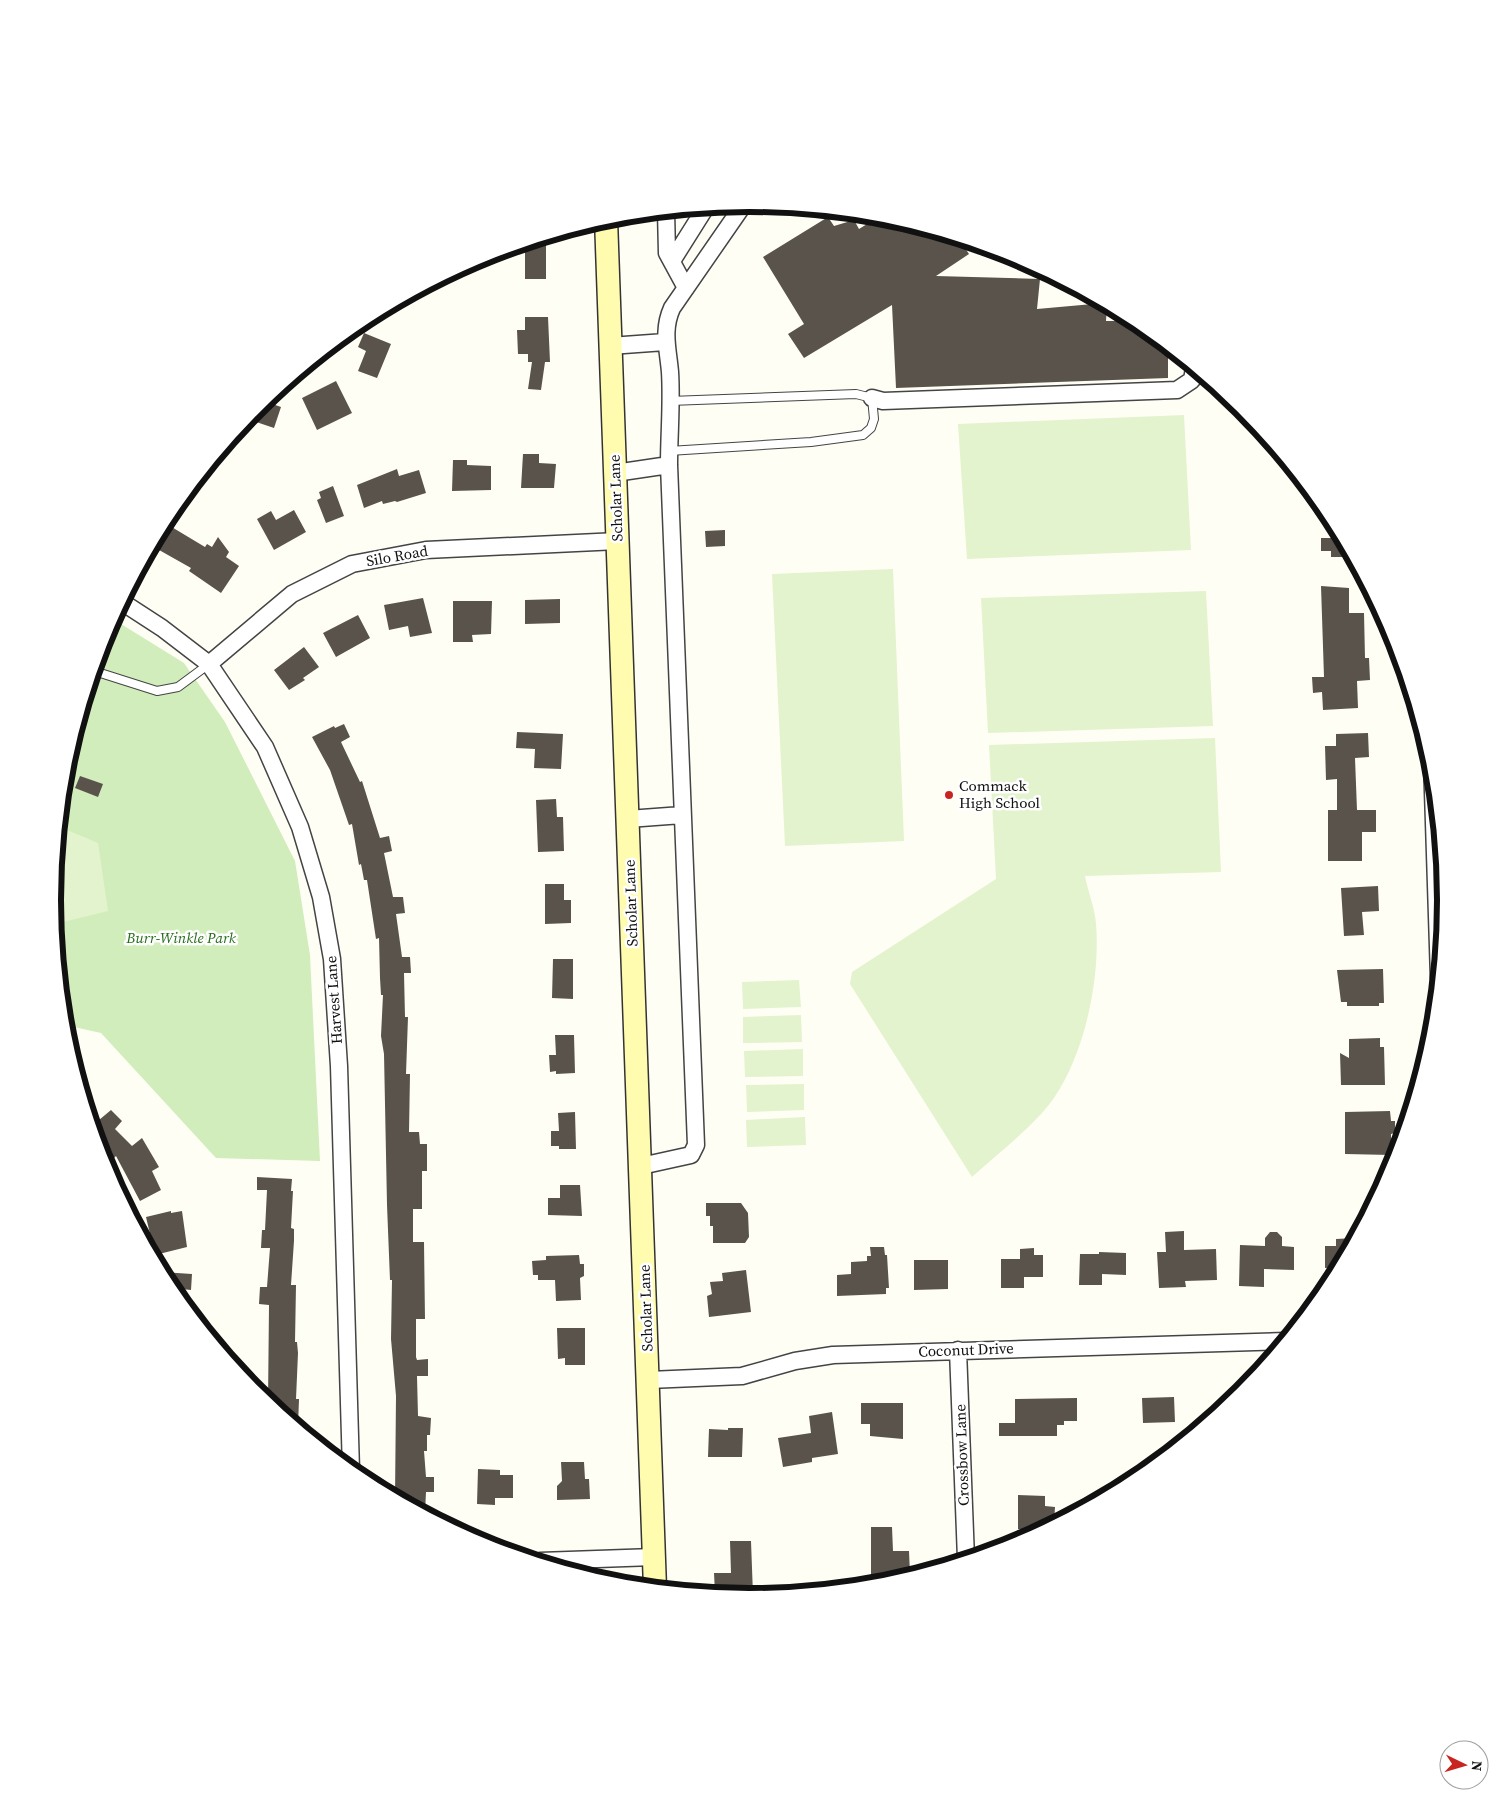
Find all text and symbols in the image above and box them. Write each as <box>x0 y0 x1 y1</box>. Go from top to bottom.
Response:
street label: Scholar Lane <box>603 454 628 542</box>
street label: Silo Road <box>364 540 430 571</box>
place label: Commack High School <box>959 775 1041 813</box>
marker: Commack High School <box>943 789 955 801</box>
street label: Scholar Lane <box>618 859 643 947</box>
park label: Burr-Winkle Park <box>125 927 237 948</box>
street label: Harvest Lane <box>320 955 347 1045</box>
street label: Scholar Lane <box>633 1264 658 1352</box>
street label: Coconut Drive <box>918 1337 1014 1362</box>
street label: Crossbow Lane <box>949 1403 974 1506</box>
north arrow <box>1439 1740 1489 1790</box>
text: N <box>1467 1760 1487 1772</box>

